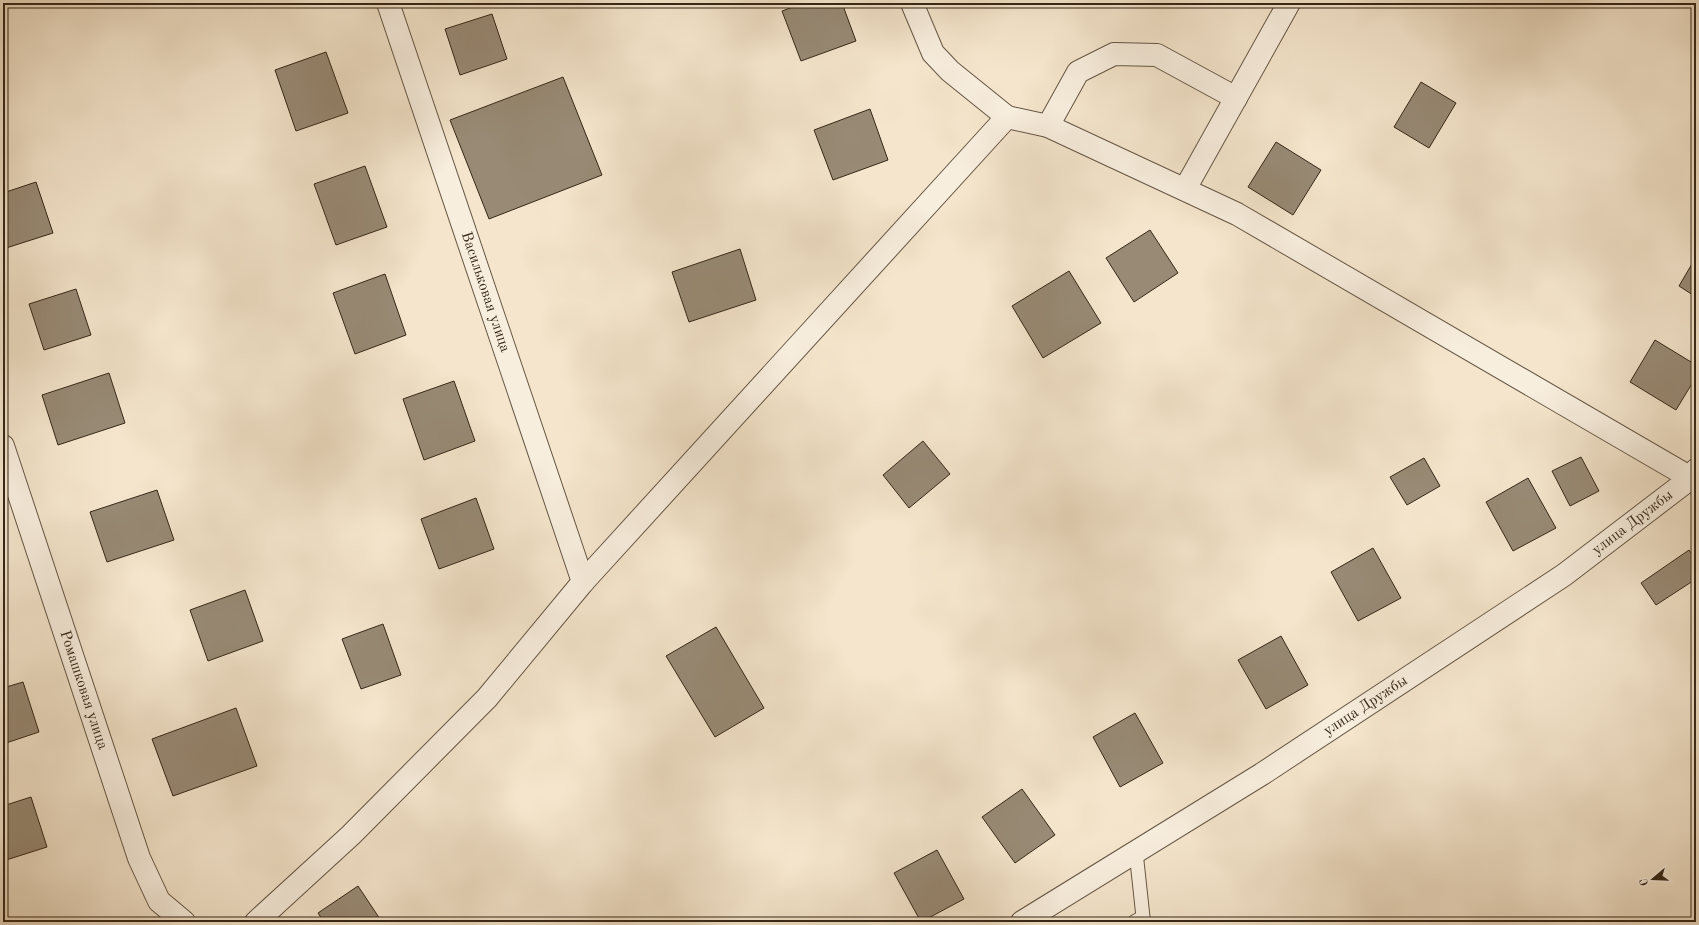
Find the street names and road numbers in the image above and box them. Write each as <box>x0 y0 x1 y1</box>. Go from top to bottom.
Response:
street label: Васильковая улица <box>458 230 513 355</box>
street label: улица Дружбы <box>1590 487 1676 558</box>
street label: Ромашковая улица <box>57 629 110 752</box>
street label: улица Дружбы <box>1321 673 1410 739</box>

